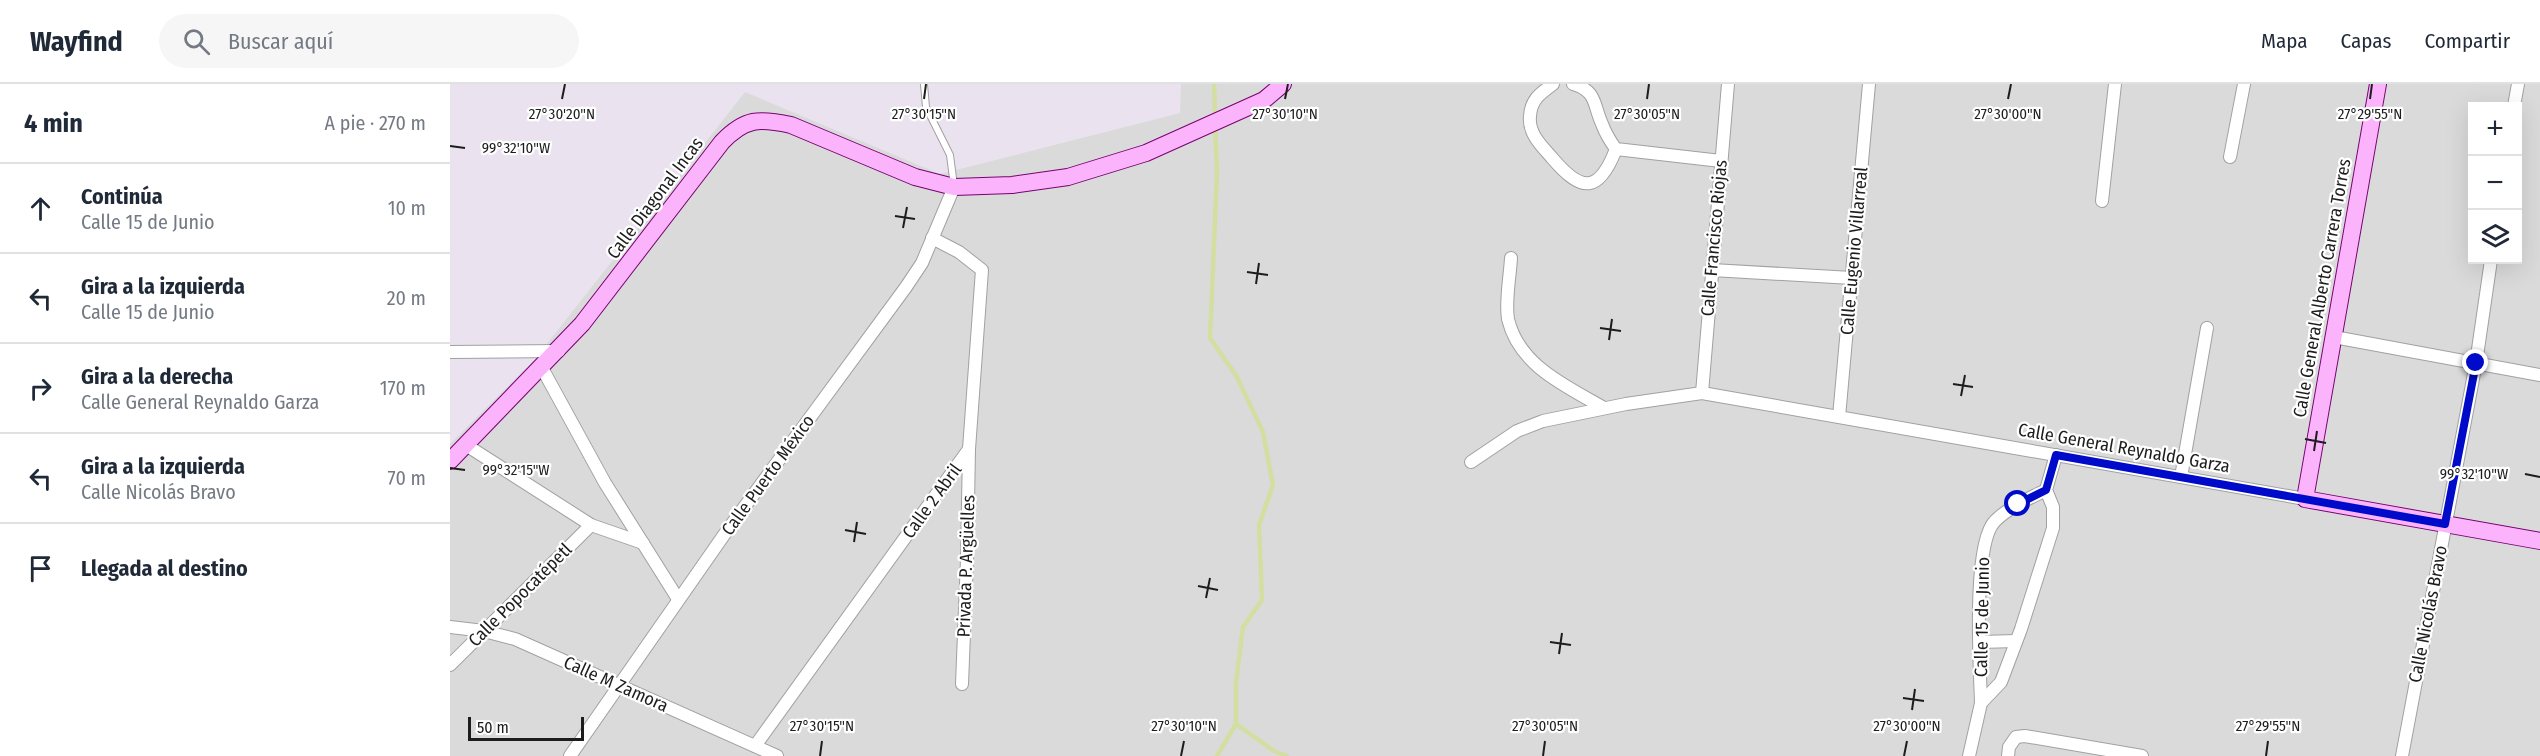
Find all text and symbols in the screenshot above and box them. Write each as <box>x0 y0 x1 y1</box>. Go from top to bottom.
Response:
search box <box>159 14 579 68</box>
text: Wayfind <box>30 25 123 58</box>
icon: search <box>180 25 213 58</box>
text: Buscar aquí <box>228 28 333 55</box>
text: Mapa <box>2261 28 2308 54</box>
text: Capas <box>2341 28 2391 54</box>
text: Compartir <box>2424 28 2510 54</box>
map controls <box>2468 102 2522 264</box>
button: + <box>2468 102 2522 156</box>
text: 27°30'20"N <box>529 105 595 123</box>
text: 27°30'15"N <box>892 105 956 123</box>
text: 27°30'10"N <box>1252 105 1318 123</box>
text: 27°30'05"N <box>1614 105 1680 123</box>
text: 27°30'00"N <box>1974 105 2042 123</box>
text: 27°29'55"N <box>2338 105 2402 123</box>
text: 4 min <box>24 108 83 139</box>
text: A pie · 270 m <box>325 111 426 135</box>
street label: Calle Diagonal Incas <box>602 133 708 263</box>
text: 99°32'10"W <box>482 139 550 157</box>
button: − <box>2468 156 2522 210</box>
street label: Calle General Alberto Carrera Torres <box>2288 157 2356 419</box>
street label: Calle Francisco Riojas <box>1696 158 1732 317</box>
street label: Calle Eugenio Villarreal <box>1836 166 1872 336</box>
text: Continúa <box>81 183 163 210</box>
icon: ahead <box>24 192 57 225</box>
text: 10 m <box>388 196 426 220</box>
text: Calle 15 de Junio <box>81 210 215 234</box>
button: layers <box>2468 210 2522 264</box>
text: Gira a la izquierda <box>81 273 245 300</box>
icon: left <box>24 282 57 315</box>
text: 20 m <box>387 286 426 310</box>
text: Calle 15 de Junio <box>81 300 215 324</box>
route end <box>2462 349 2488 375</box>
text: Gira a la derecha <box>81 363 233 390</box>
icon: right <box>24 372 57 405</box>
text: 170 m <box>380 376 426 400</box>
text: Calle General Reynaldo Garza <box>81 390 319 414</box>
street label: Calle Puerto México <box>717 410 819 540</box>
street label: Calle General Reynaldo Garza <box>2016 419 2232 477</box>
text: Gira a la izquierda <box>81 453 245 480</box>
street label: Calle 2 Abril <box>898 459 967 543</box>
text: 99°32'15"W <box>482 461 550 479</box>
icon: left <box>24 462 57 495</box>
text: 99°32'10"W <box>2440 465 2508 483</box>
text: 70 m <box>388 466 426 490</box>
text: Calle Nicolás Bravo <box>81 480 236 504</box>
route start <box>2004 490 2030 516</box>
street label: Privada P. Argüelles <box>953 494 979 638</box>
street label: Calle Popocatépetl <box>464 539 576 651</box>
street label: Calle Nicolás Bravo <box>2404 544 2452 684</box>
icon: arrive <box>24 552 57 585</box>
text: Llegada al destino <box>81 555 248 582</box>
street label: Calle 15 de Junio <box>1970 557 1994 677</box>
street label: Calle M Zamora <box>560 651 672 717</box>
scale bar <box>468 714 584 742</box>
text: 27°30'15"N <box>790 717 854 735</box>
text: 27°30'10"N <box>1151 717 1217 735</box>
text: 27°30'05"N <box>1512 717 1578 735</box>
text: 27°30'00"N <box>1873 717 1941 735</box>
text: 27°29'55"N <box>2236 717 2300 735</box>
text: 50 m <box>477 718 509 737</box>

